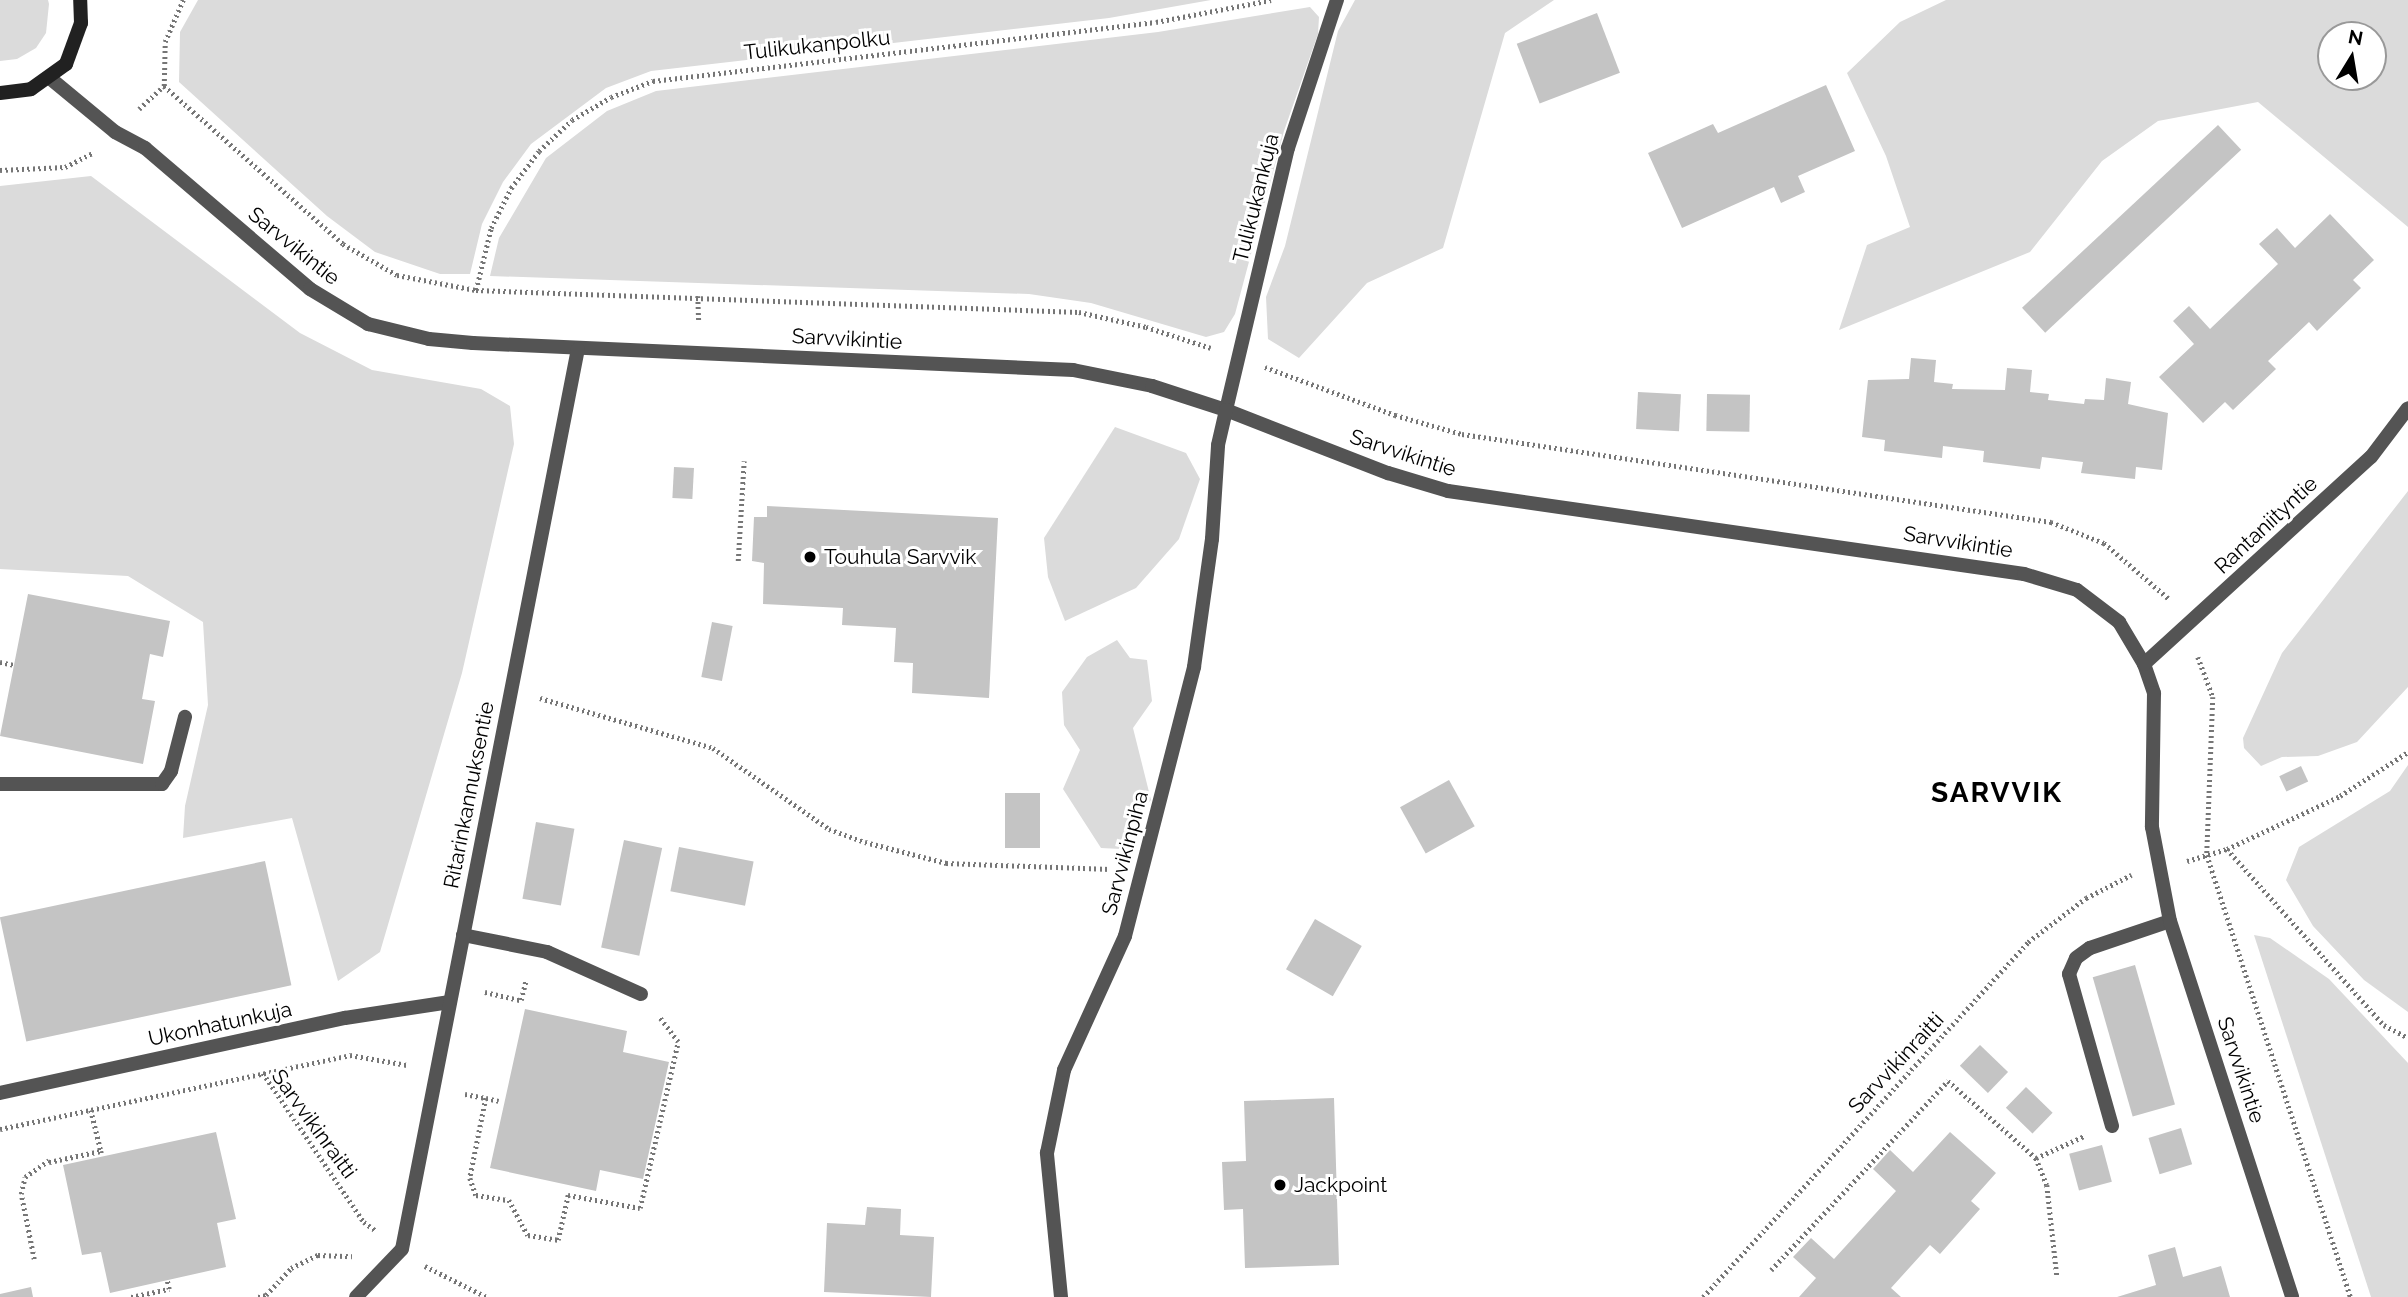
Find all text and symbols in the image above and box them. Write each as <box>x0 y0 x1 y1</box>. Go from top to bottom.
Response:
north arrow <box>2317 21 2387 91</box>
street label: Tulikukanpolku <box>743 25 891 65</box>
text: N <box>2346 25 2365 50</box>
street label: Tulikukankuja <box>1228 131 1284 265</box>
street label: Sarvvikintie <box>243 201 345 291</box>
street label: Sarvvikintie <box>791 324 903 354</box>
street label: Sarvvikintie <box>1347 424 1459 482</box>
street label: Rantaniityntie <box>2209 471 2323 579</box>
street label: Sarvvikintie <box>1902 521 2014 563</box>
place label: Touhula Sarvvik <box>824 544 976 570</box>
marker: Touhula Sarvvik <box>802 549 818 565</box>
street label: Ritarinkannuksentie <box>439 699 499 891</box>
district label: SARVVIK <box>1932 776 2062 810</box>
street label: Sarvvikinpiha <box>1096 788 1154 918</box>
street label: Ukonhatunkuja <box>146 996 294 1052</box>
street label: Sarvvikinraitti <box>1843 1007 1949 1119</box>
street label: Sarvvikintie <box>2212 1014 2270 1126</box>
street label: Sarvvikinraitti <box>266 1065 362 1183</box>
place label: Jackpoint <box>1294 1172 1387 1198</box>
marker: Jackpoint <box>1272 1177 1288 1193</box>

